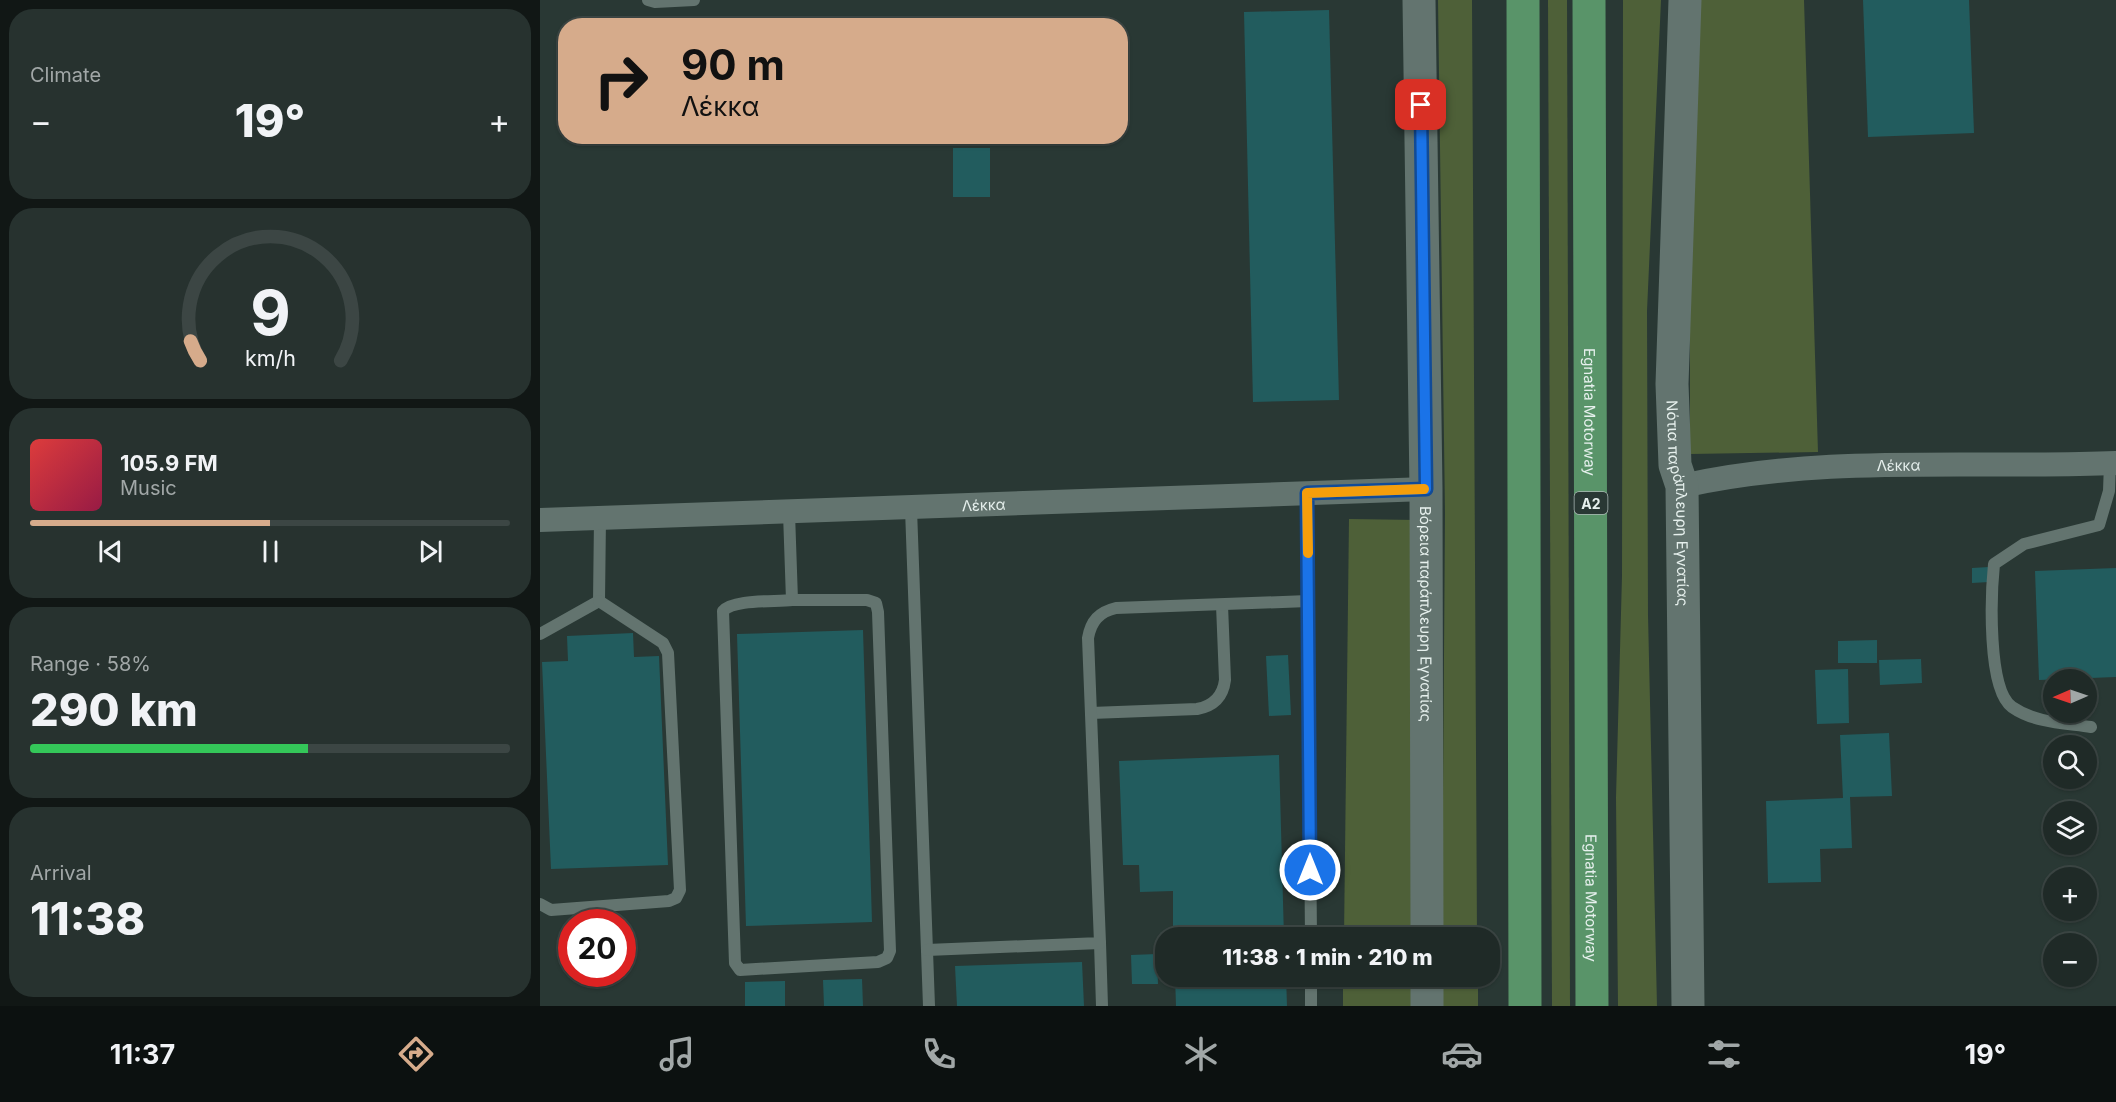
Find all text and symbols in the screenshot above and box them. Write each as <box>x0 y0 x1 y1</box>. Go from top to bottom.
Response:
text: 90 m <box>681 39 785 90</box>
icon: right <box>582 42 660 120</box>
text: Climate <box>30 63 101 87</box>
pin <box>1395 79 1446 130</box>
icon: arrive <box>1404 88 1437 121</box>
text: Λέκκα <box>681 90 760 123</box>
text: 19° <box>235 93 305 148</box>
text: − <box>30 101 52 141</box>
text: + <box>488 101 510 141</box>
text: 9 <box>250 275 290 350</box>
text: km/h <box>245 345 295 371</box>
street label: Egnatia Motorway <box>1581 348 1600 476</box>
street label: Νότια παράπλευρη Εγνατίας <box>1663 400 1693 606</box>
text: 105.9 FM <box>120 450 218 476</box>
street label: Λέκκα <box>1877 455 1920 475</box>
text: Music <box>120 476 177 500</box>
road number: Α2 <box>1574 492 1608 514</box>
street label: Λέκκα <box>962 494 1006 515</box>
street label: Βόρεια παράπλευρη Εγνατίας <box>1417 506 1436 722</box>
icon: previous <box>94 535 127 568</box>
icon: pause <box>254 535 287 568</box>
icon: next <box>414 535 447 568</box>
text: Range · 58% <box>30 652 151 676</box>
north arrow <box>2043 669 2097 723</box>
map controls <box>2043 669 2097 987</box>
text: 290 km <box>30 682 198 737</box>
button: search <box>2043 735 2097 789</box>
button: layers <box>2043 801 2097 855</box>
street label: Egnatia Motorway <box>1582 834 1601 962</box>
position arrow <box>1278 838 1342 902</box>
text: Arrival <box>30 861 92 885</box>
button: + <box>2043 867 2097 921</box>
text: 11:38 <box>30 891 145 946</box>
speed limit sign: 20 <box>558 909 636 987</box>
button: − <box>2043 933 2097 987</box>
text: 11:38 · 1 min · 210 m <box>1222 944 1433 970</box>
icon: directions <box>395 1033 437 1075</box>
icon: music <box>656 1033 698 1075</box>
icon: phone <box>918 1033 960 1075</box>
icon: climate <box>1180 1033 1222 1075</box>
icon: car <box>1441 1033 1483 1075</box>
icon: filters <box>1703 1033 1745 1075</box>
text: 11:37 <box>110 1038 175 1071</box>
text: 19° <box>1965 1038 2006 1071</box>

